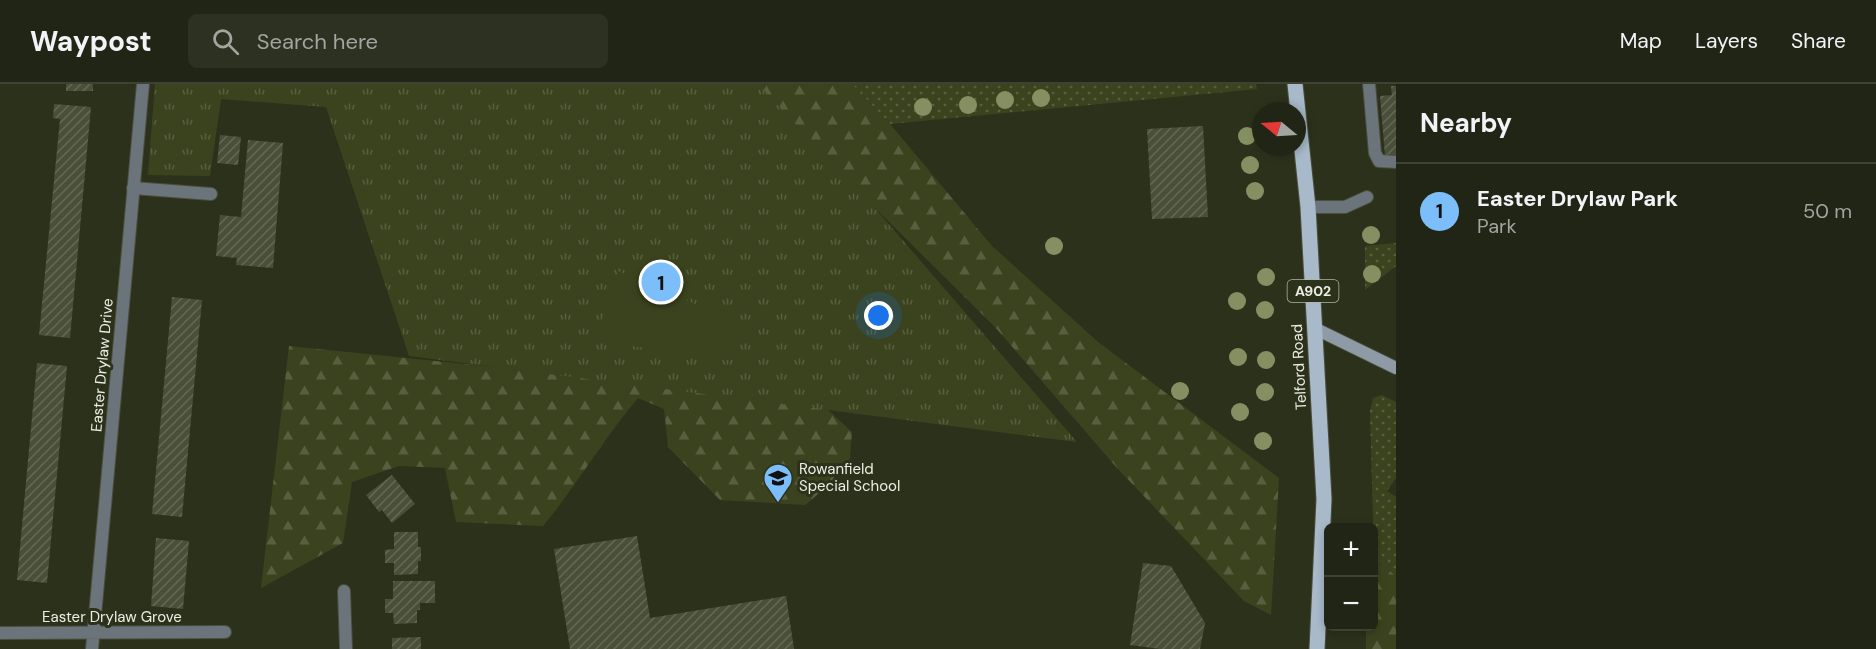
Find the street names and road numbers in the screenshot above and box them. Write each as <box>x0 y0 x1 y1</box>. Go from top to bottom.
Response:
road number: A902 <box>1288 280 1338 302</box>
street label: Easter Drylaw Drive <box>86 297 118 433</box>
street label: Telford Road <box>1287 323 1311 411</box>
street label: Easter Drylaw Grove <box>42 607 182 627</box>

